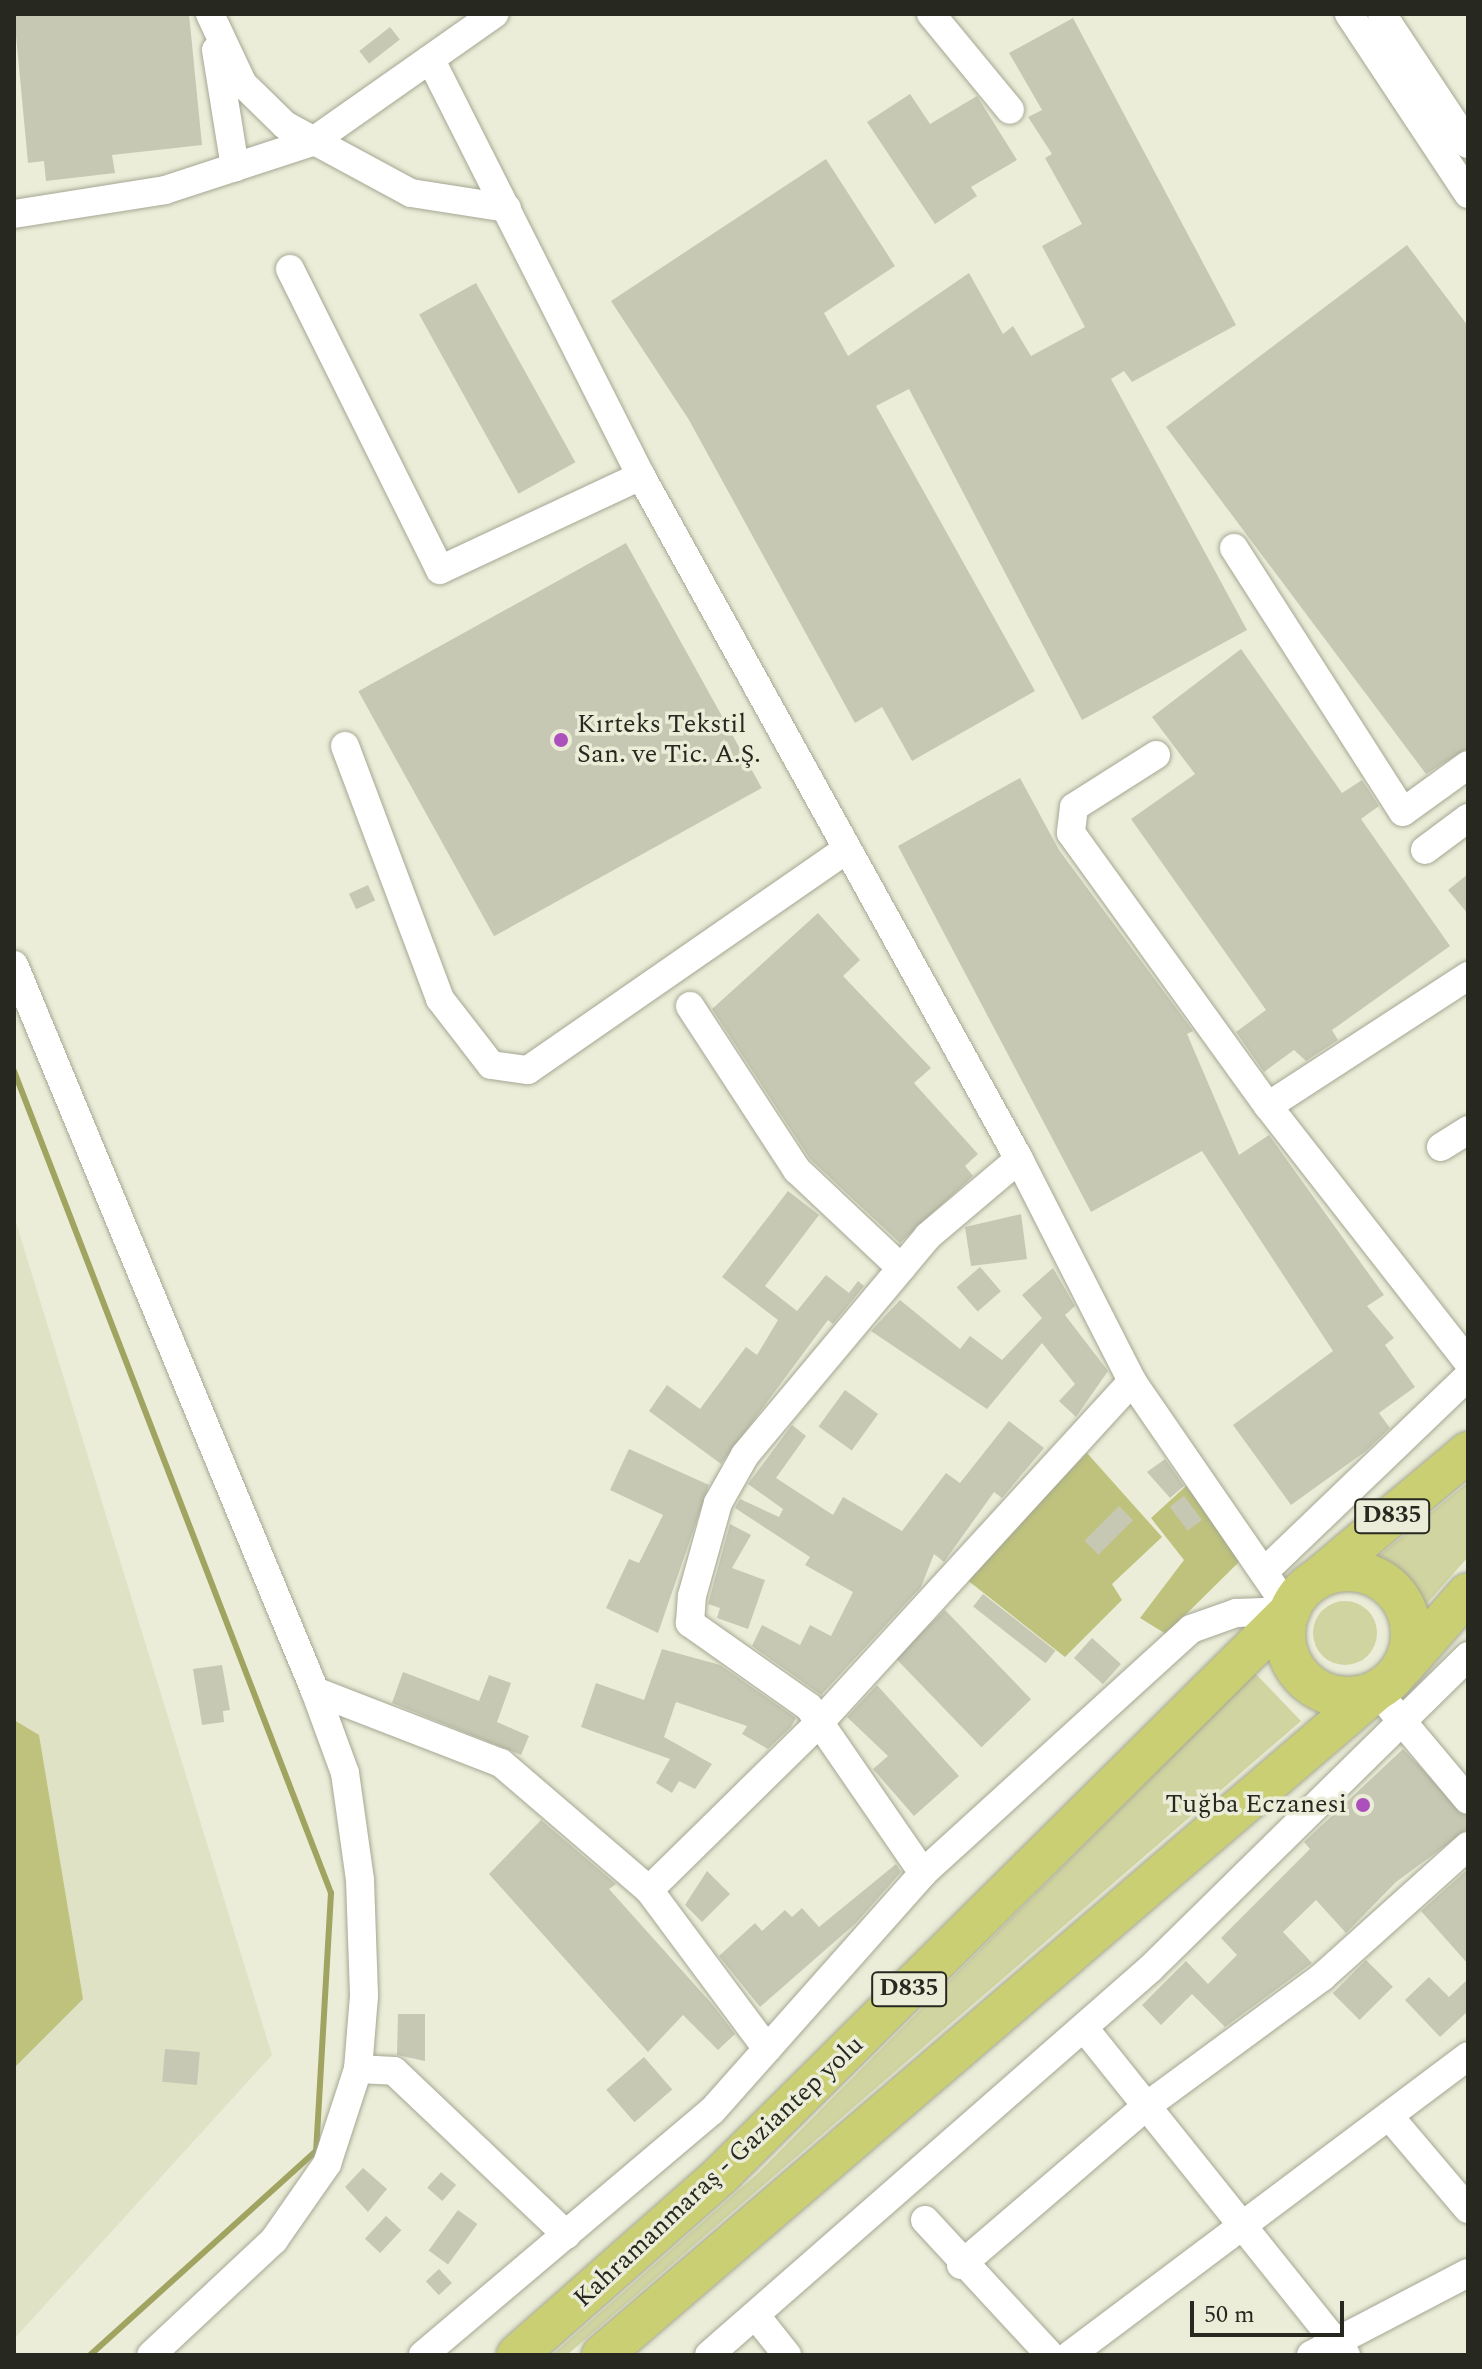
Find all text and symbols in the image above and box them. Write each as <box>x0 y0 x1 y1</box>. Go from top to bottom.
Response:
place label: Kırteks Tekstil San. ve Tic. A.Ş. <box>577 709 761 770</box>
marker: Kırteks Tekstil San. ve Tic. A.Ş. <box>552 731 570 749</box>
road number: D835 <box>1354 1496 1430 1536</box>
place label: Tuğba Eczanesi <box>1165 1789 1347 1821</box>
marker: Tuğba Eczanesi <box>1354 1796 1372 1814</box>
road number: D835 <box>871 1969 947 2009</box>
street label: Kahramanmaraş - Gaziantep yolu <box>568 2030 870 2314</box>
scale bar <box>1194 2285 1348 2335</box>
text: 50 m <box>1204 2297 1255 2333</box>

